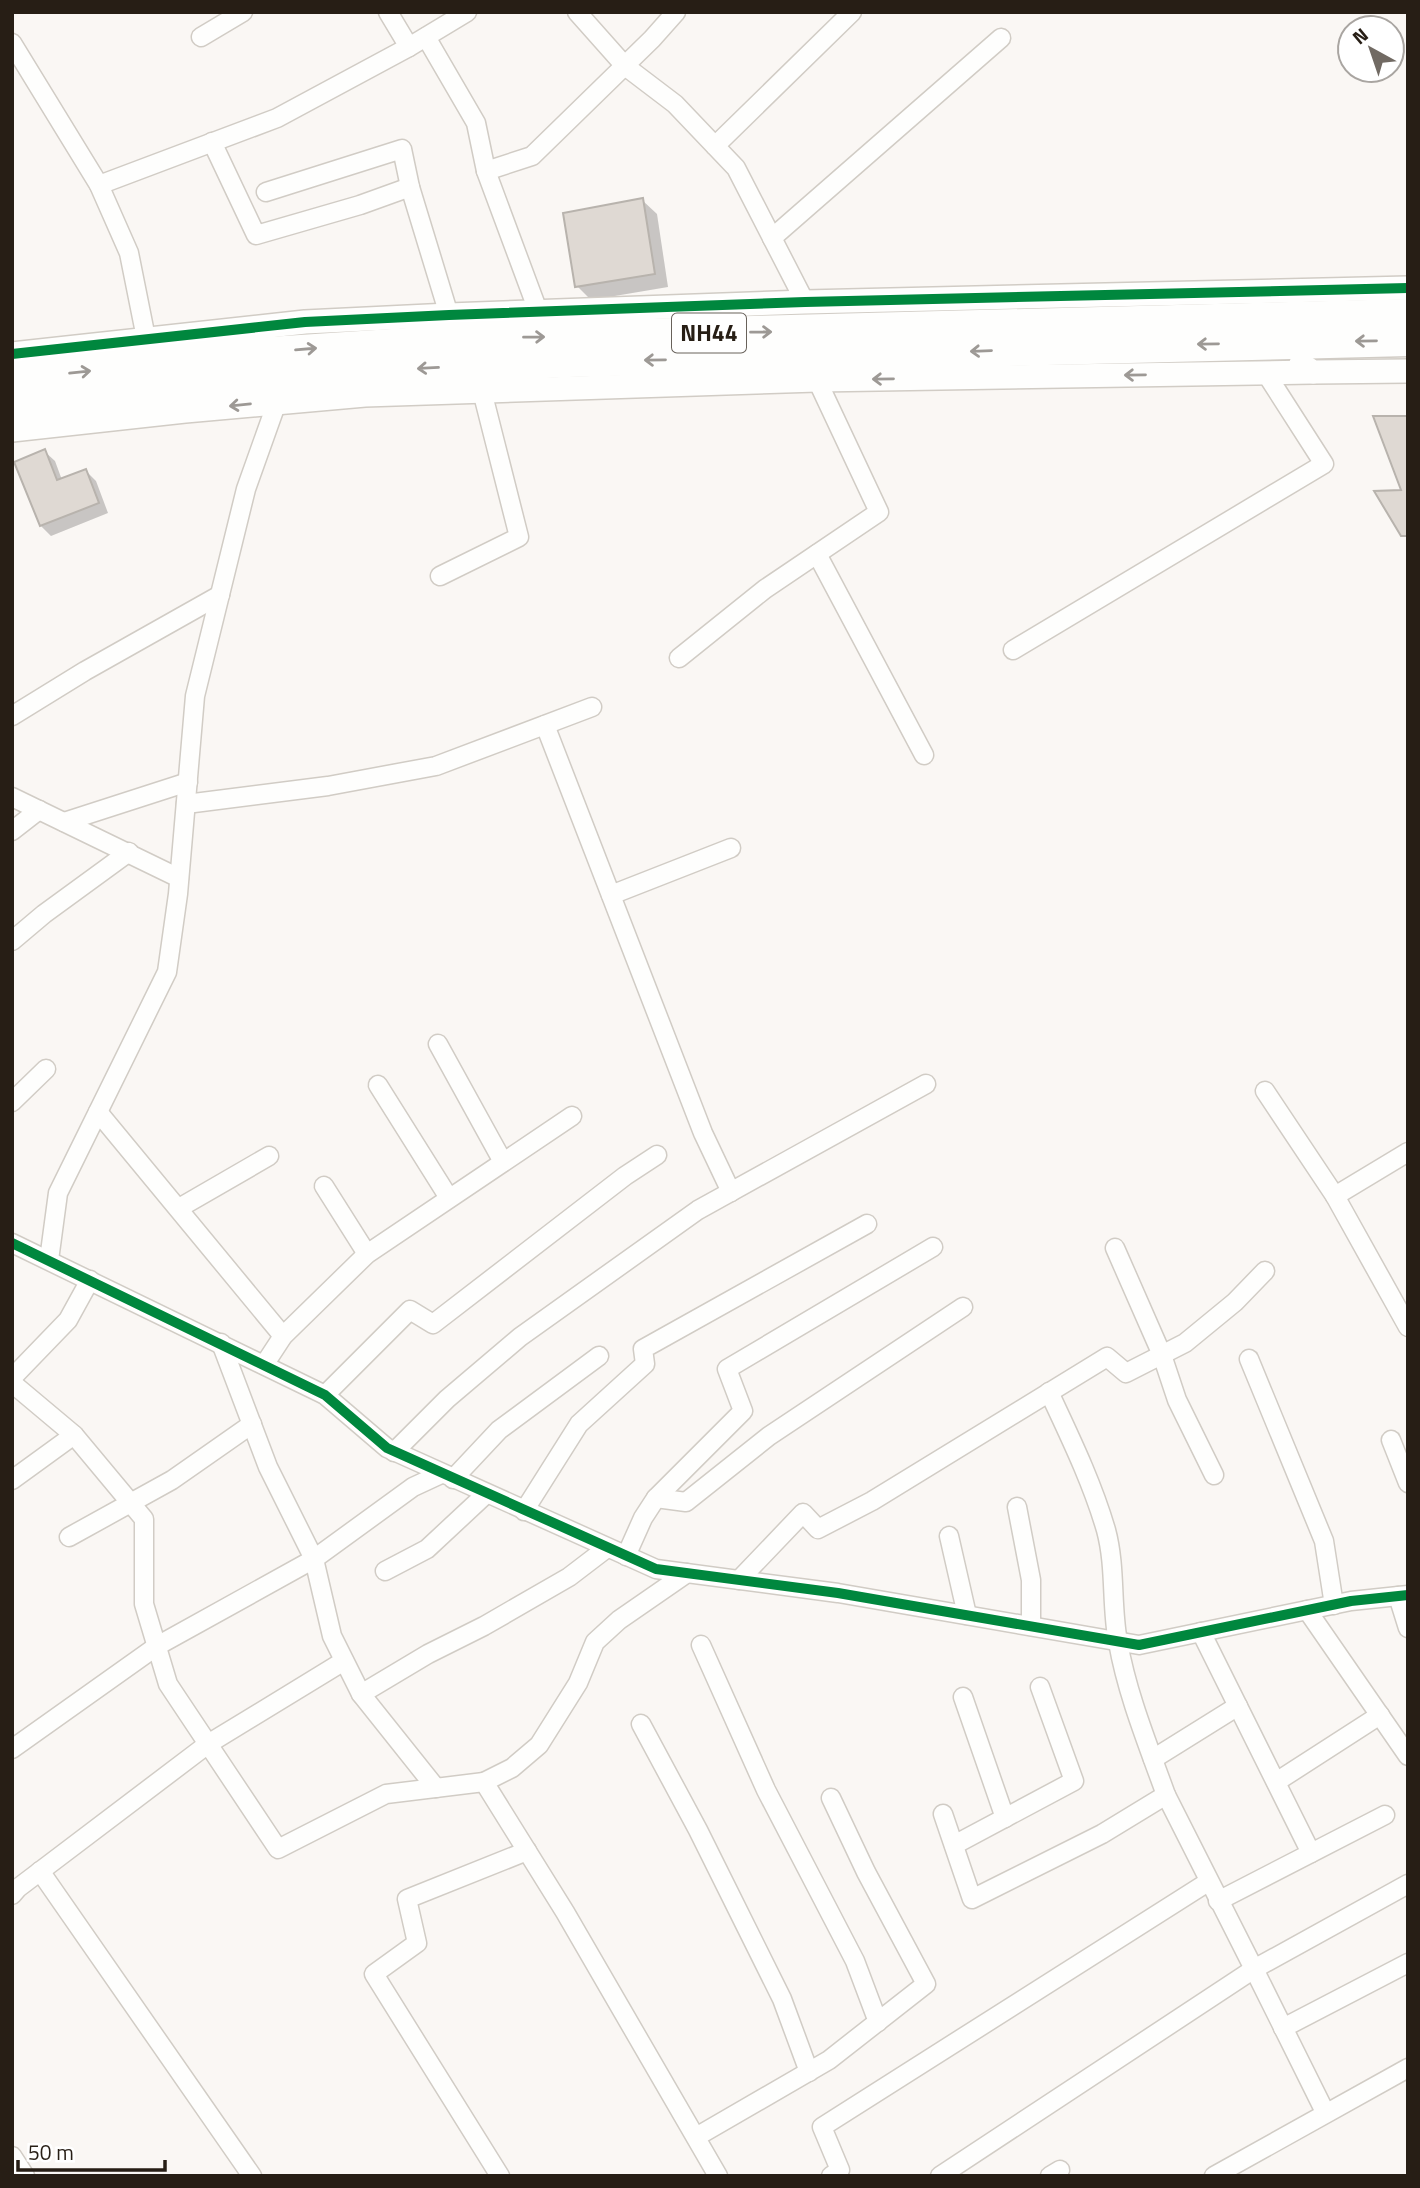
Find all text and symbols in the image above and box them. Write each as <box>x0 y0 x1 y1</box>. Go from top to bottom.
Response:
north arrow <box>1336 14 1406 84</box>
text: N <box>1345 20 1374 51</box>
road number: NH44 <box>672 314 746 352</box>
one-way arrow <box>749 325 772 338</box>
one-way arrow <box>522 330 545 344</box>
one-way arrow <box>1355 335 1378 348</box>
one-way arrow <box>1197 338 1220 351</box>
one-way arrow <box>295 342 317 355</box>
one-way arrow <box>969 344 992 357</box>
one-way arrow <box>644 353 667 367</box>
one-way arrow <box>417 362 440 375</box>
one-way arrow <box>68 365 91 378</box>
one-way arrow <box>1124 368 1147 381</box>
one-way arrow <box>872 372 895 385</box>
one-way arrow <box>229 399 252 412</box>
scale bar <box>18 2128 164 2172</box>
text: 50 m <box>28 2136 74 2168</box>

